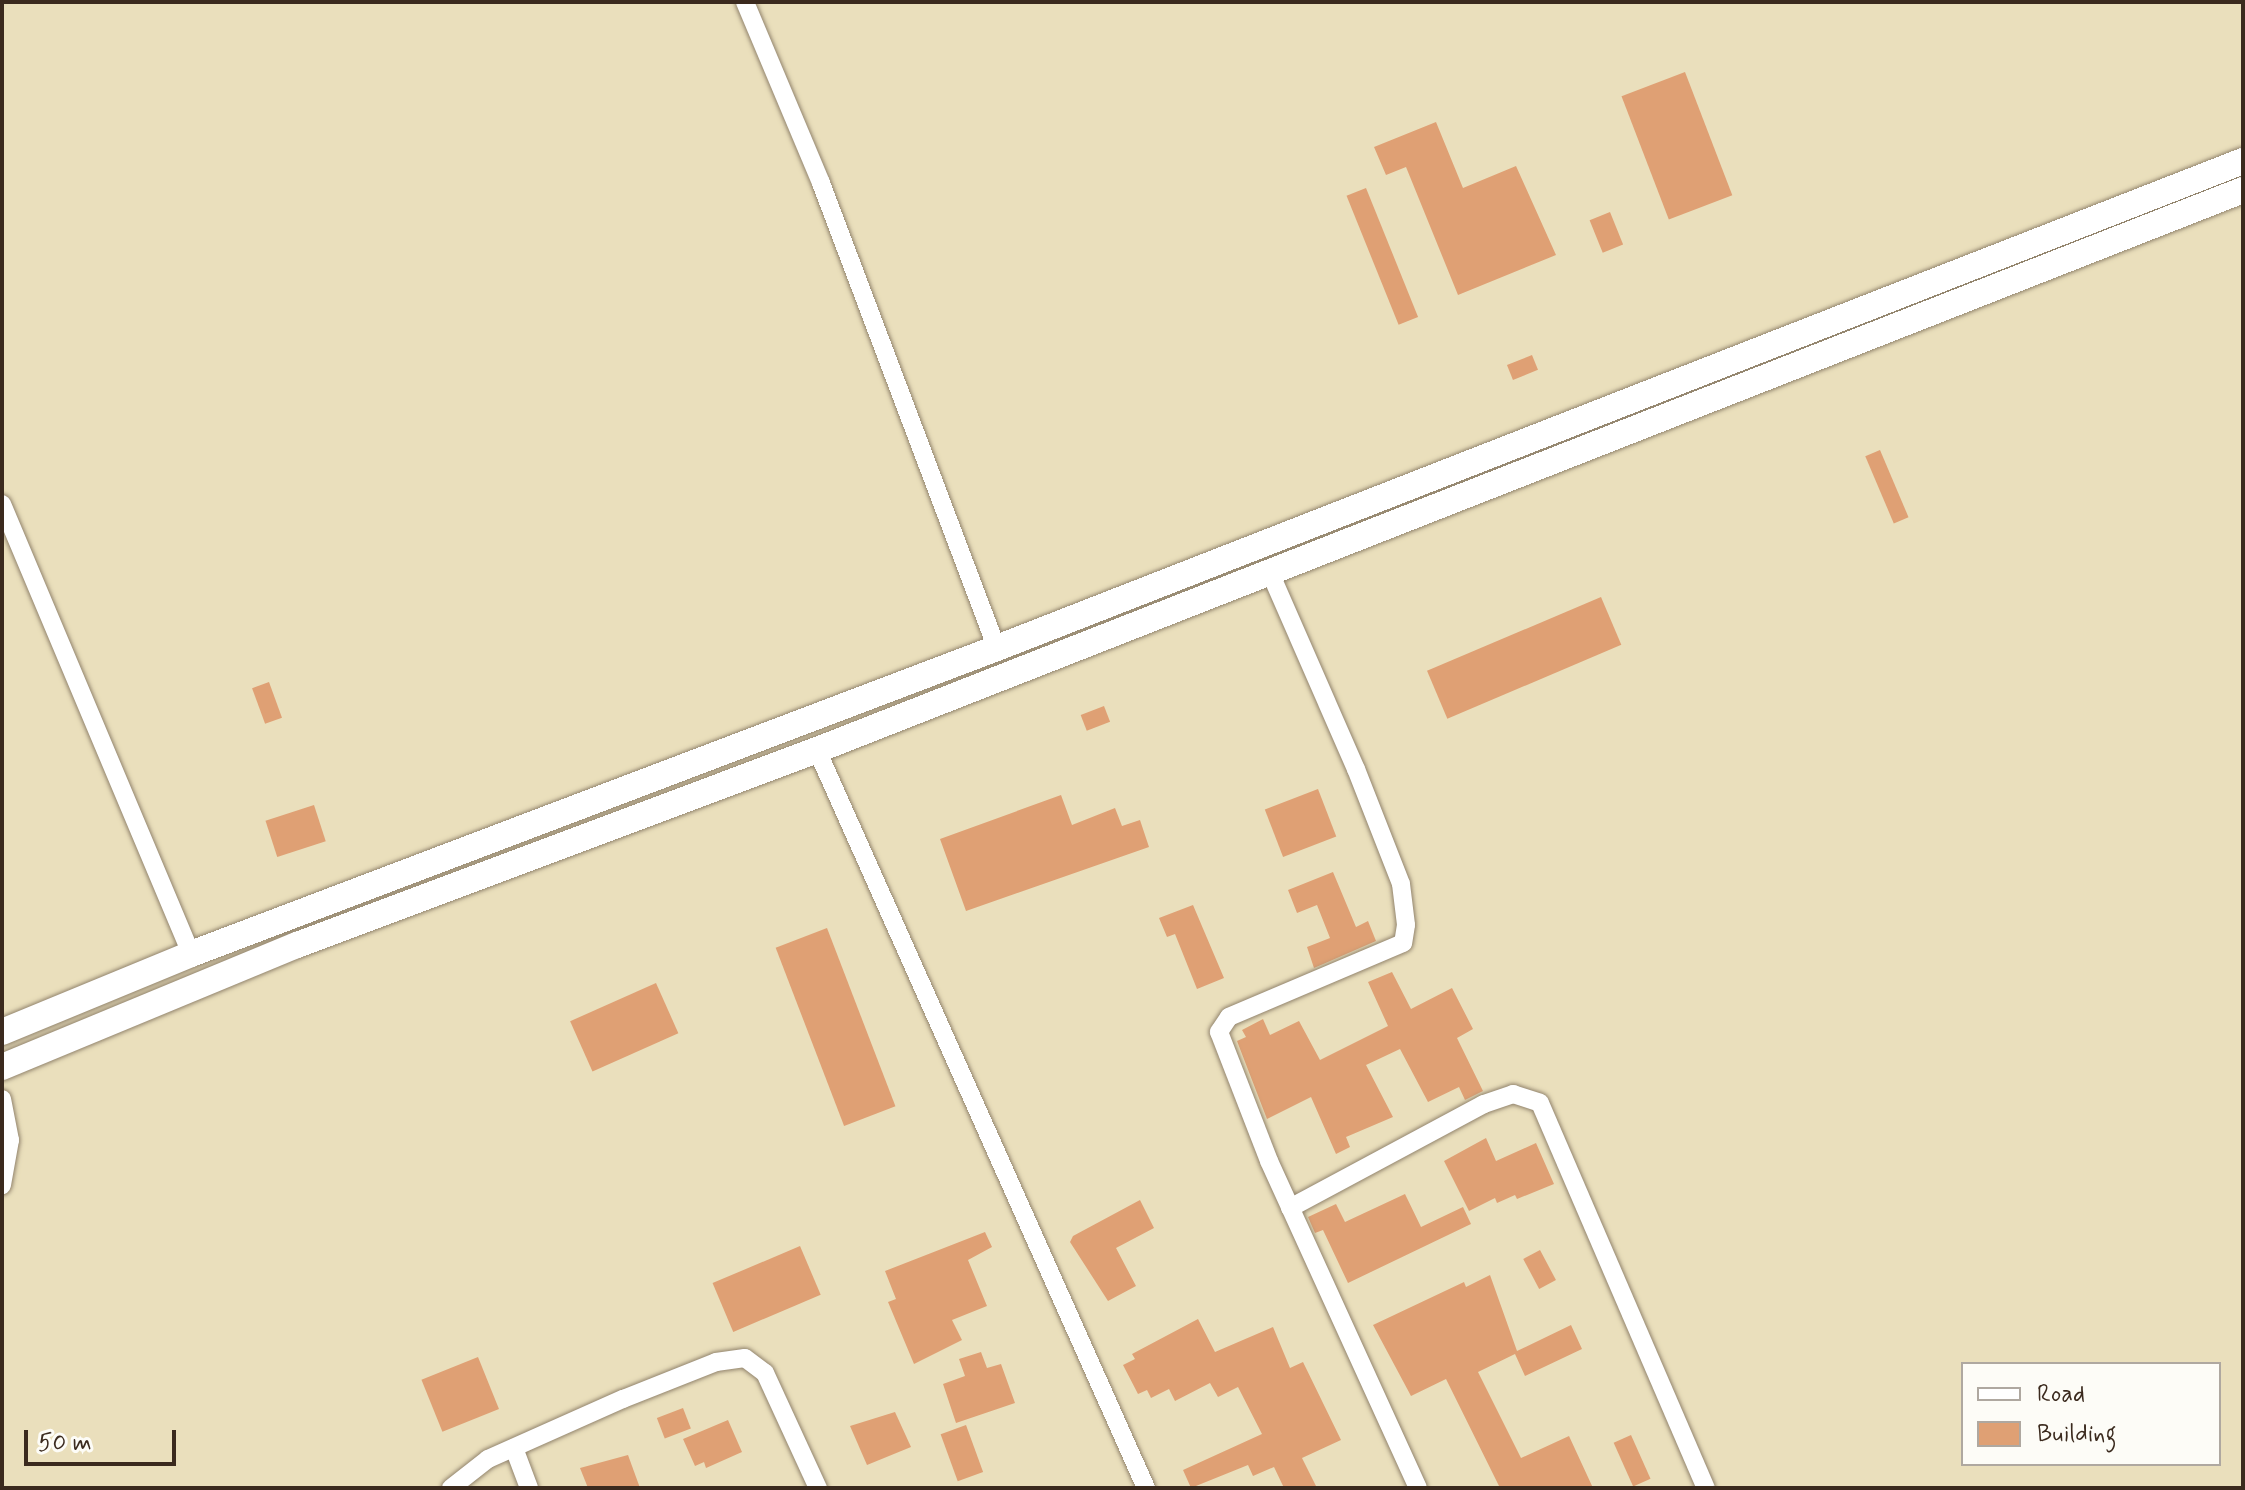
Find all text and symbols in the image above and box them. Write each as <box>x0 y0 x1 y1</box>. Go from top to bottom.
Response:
legend <box>1961 1362 2221 1466</box>
text: Road <box>2037 1379 2085 1410</box>
scale bar <box>28 1414 180 1464</box>
text: Building <box>2037 1419 2117 1450</box>
text: 50 m <box>38 1428 92 1459</box>

